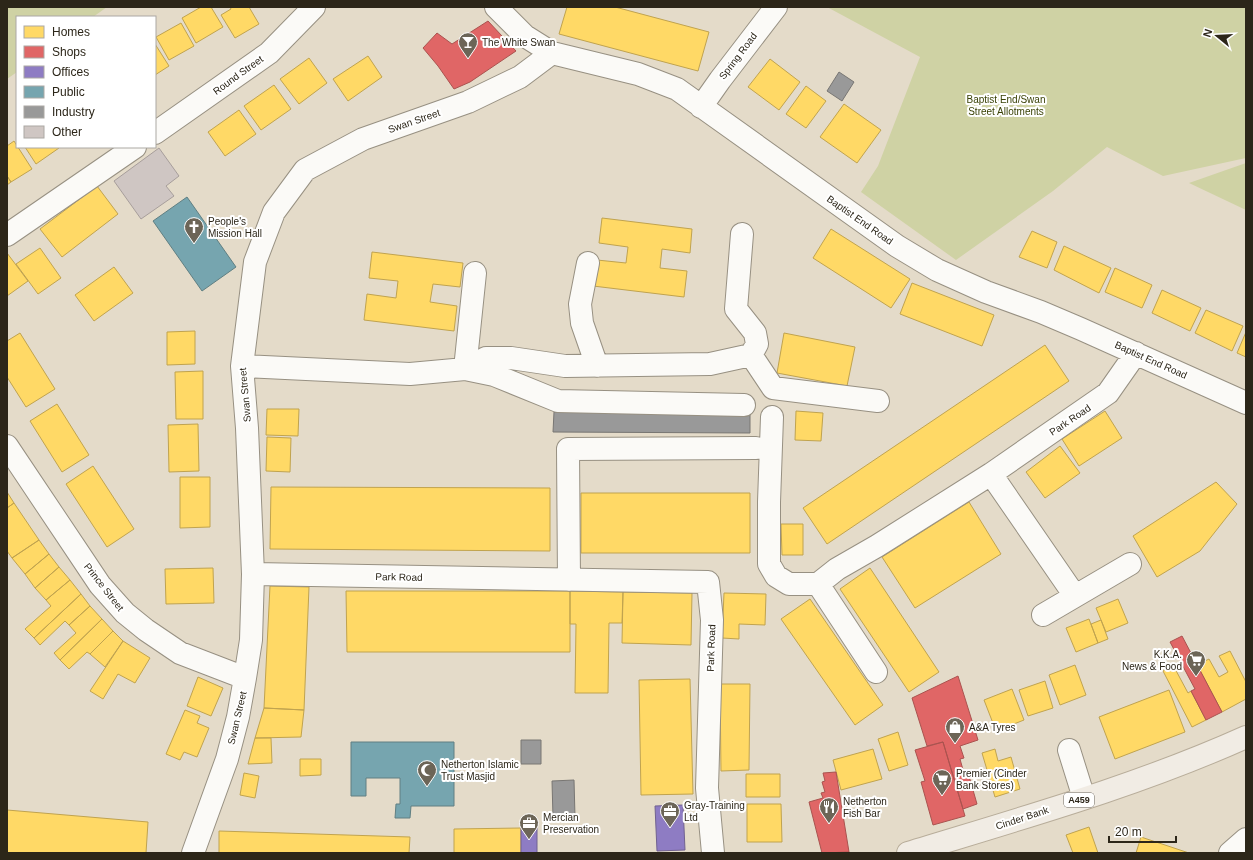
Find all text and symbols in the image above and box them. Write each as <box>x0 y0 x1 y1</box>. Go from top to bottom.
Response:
legend <box>16 16 156 148</box>
north arrow <box>1197 16 1237 56</box>
text: Homes <box>52 25 90 39</box>
text: N <box>1201 27 1214 39</box>
street label: Spring Road <box>717 30 759 82</box>
bar icon: The White Swan <box>457 31 479 59</box>
place label: The White Swan <box>482 37 555 48</box>
text: Shops <box>52 45 86 59</box>
street label: Round Street <box>211 53 265 97</box>
text: Offices <box>52 65 89 79</box>
text: Public <box>52 85 85 99</box>
park label: Baptist End/Swan Street Allotments <box>967 94 1045 117</box>
text: Industry <box>52 105 95 119</box>
street label: Swan Street <box>386 107 442 135</box>
text: Other <box>52 125 82 139</box>
street label: Baptist End Road <box>825 193 895 247</box>
church icon: People's Mission Hall <box>183 216 205 244</box>
place label: People's Mission Hall <box>208 216 262 239</box>
street label: Baptist End Road <box>1113 339 1189 381</box>
street label: Swan Street <box>237 367 253 423</box>
street label: Park Road <box>1047 402 1093 438</box>
street label: Prince Street <box>82 561 126 613</box>
street label: Park Road <box>375 571 423 583</box>
street label: Park Road <box>705 624 717 672</box>
place label: K.K.A. News & Food <box>1122 649 1182 672</box>
supermarket icon: K.K.A. News & Food <box>1185 649 1207 677</box>
street label: Swan Street <box>226 690 249 746</box>
shop icon: A&A Tyres <box>944 716 966 744</box>
place label: A&A Tyres <box>969 722 1016 733</box>
mosque icon: Netherton Islamic Trust Masjid <box>416 759 438 787</box>
place label: Netherton Islamic Trust Masjid <box>441 759 519 782</box>
supermarket icon: Premier (Cinder Bank Stores) <box>931 768 953 796</box>
place label: Premier (Cinder Bank Stores) <box>956 768 1027 791</box>
road number: A459 <box>1064 793 1094 807</box>
restaurant icon: Netherton Fish Bar <box>818 796 840 824</box>
place label: Netherton Fish Bar <box>843 796 887 819</box>
office icon: Gray-Training Ltd <box>659 800 681 828</box>
place label: Gray-Training Ltd <box>684 800 745 823</box>
street label: Cinder Bank <box>994 804 1051 832</box>
office icon: Mercian Preservation <box>518 812 540 840</box>
place label: Mercian Preservation <box>543 812 599 835</box>
scale bar <box>1109 818 1176 844</box>
text: 20 m <box>1115 825 1142 839</box>

